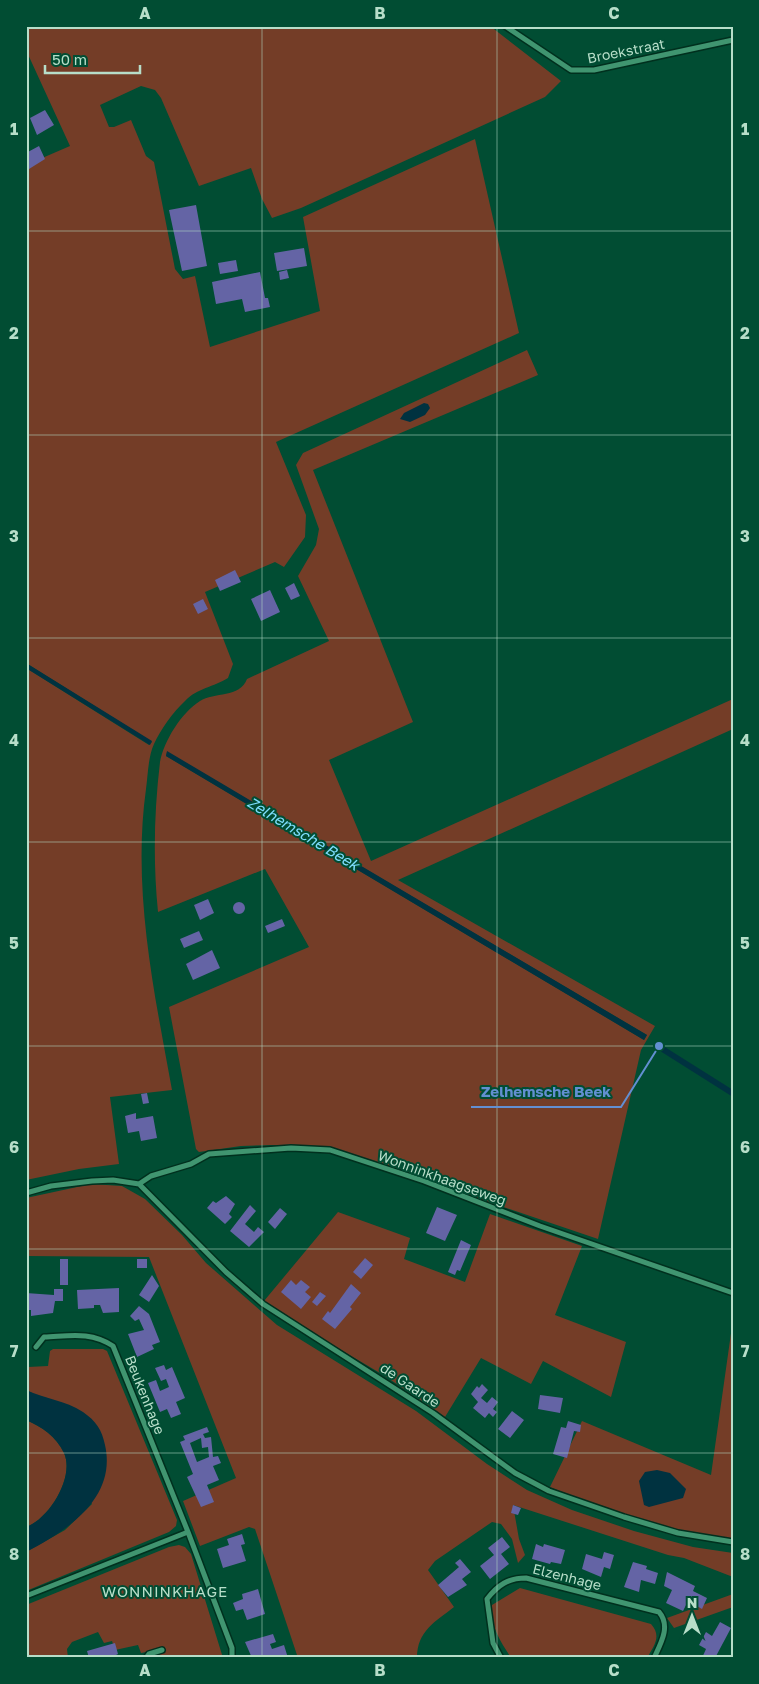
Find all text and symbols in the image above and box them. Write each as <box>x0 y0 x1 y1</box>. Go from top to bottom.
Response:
text: A <box>139 3 151 23</box>
text: B <box>374 3 386 23</box>
text: C <box>608 3 620 23</box>
street label: Broekstraat <box>586 35 666 66</box>
scale bar <box>45 42 140 74</box>
text: 50 m <box>52 50 87 68</box>
text: 1 <box>10 119 18 139</box>
text: 1 <box>741 119 749 139</box>
text: 2 <box>9 323 19 343</box>
text: 2 <box>740 323 750 343</box>
text: 3 <box>9 526 19 546</box>
text: 3 <box>740 526 750 546</box>
text: 4 <box>9 730 19 750</box>
text: 4 <box>740 730 750 750</box>
water label: Zelhemsche Beek <box>244 793 364 874</box>
text: 5 <box>9 933 19 953</box>
text: 5 <box>740 933 750 953</box>
callout: Zelhemsche Beek <box>471 1077 621 1107</box>
text: Zelhemsche Beek <box>481 1082 611 1100</box>
text: 6 <box>9 1137 19 1157</box>
text: 6 <box>740 1137 750 1157</box>
street label: Wonninkhaagseweg <box>376 1146 509 1209</box>
text: 7 <box>10 1341 19 1361</box>
text: 7 <box>741 1341 750 1361</box>
street label: Beukenhage <box>122 1353 169 1437</box>
street label: de Gaarde <box>377 1359 443 1411</box>
text: 8 <box>9 1544 19 1564</box>
text: 8 <box>740 1544 750 1564</box>
street label: Elzenhage <box>531 1560 603 1593</box>
district label: WONNINKHAGE <box>102 1582 228 1600</box>
north arrow <box>666 1592 716 1642</box>
text: N <box>687 1594 697 1611</box>
text: A <box>139 1660 151 1680</box>
text: B <box>374 1660 386 1680</box>
text: C <box>608 1660 620 1680</box>

